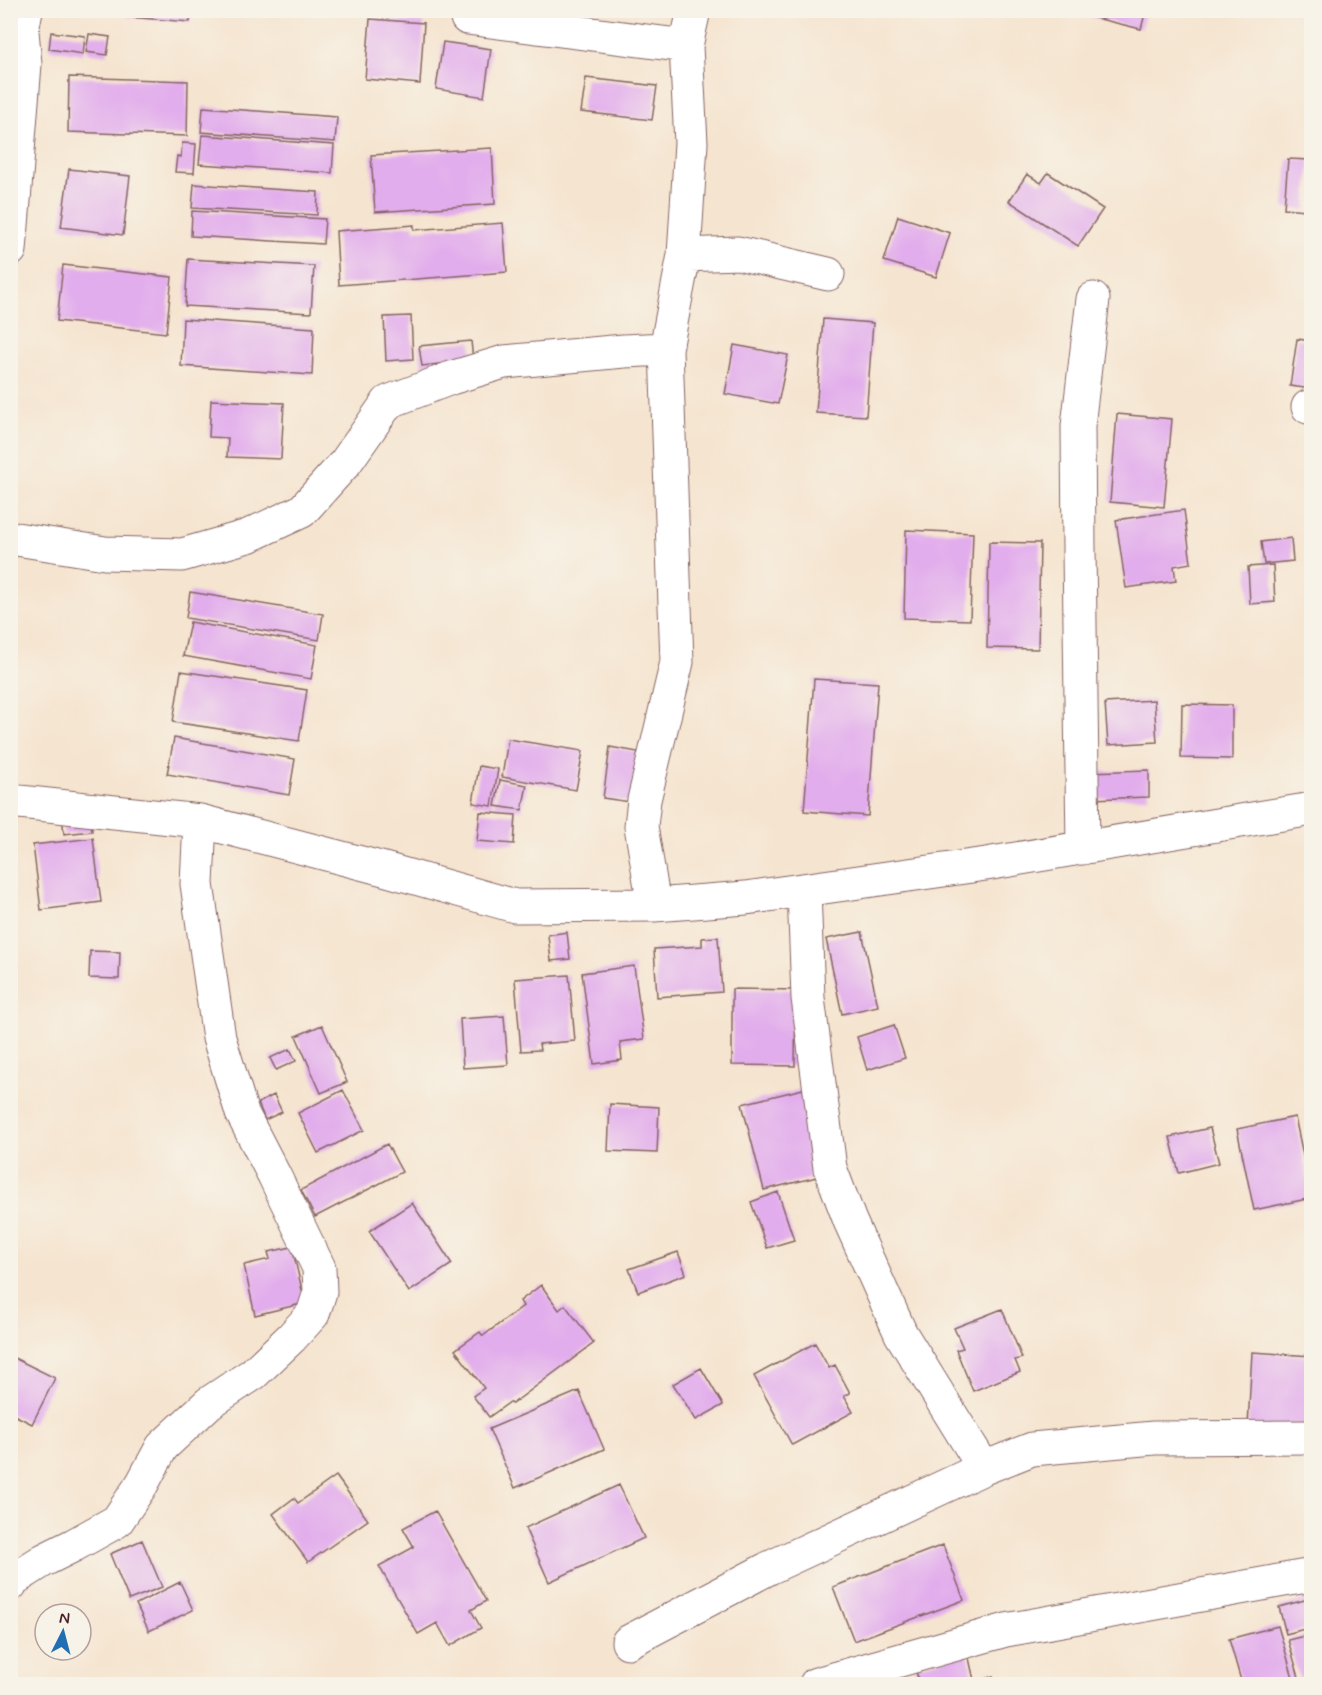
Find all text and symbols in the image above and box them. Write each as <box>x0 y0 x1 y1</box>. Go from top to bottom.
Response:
north arrow <box>33 1602 93 1662</box>
text: N <box>58 1608 71 1630</box>

